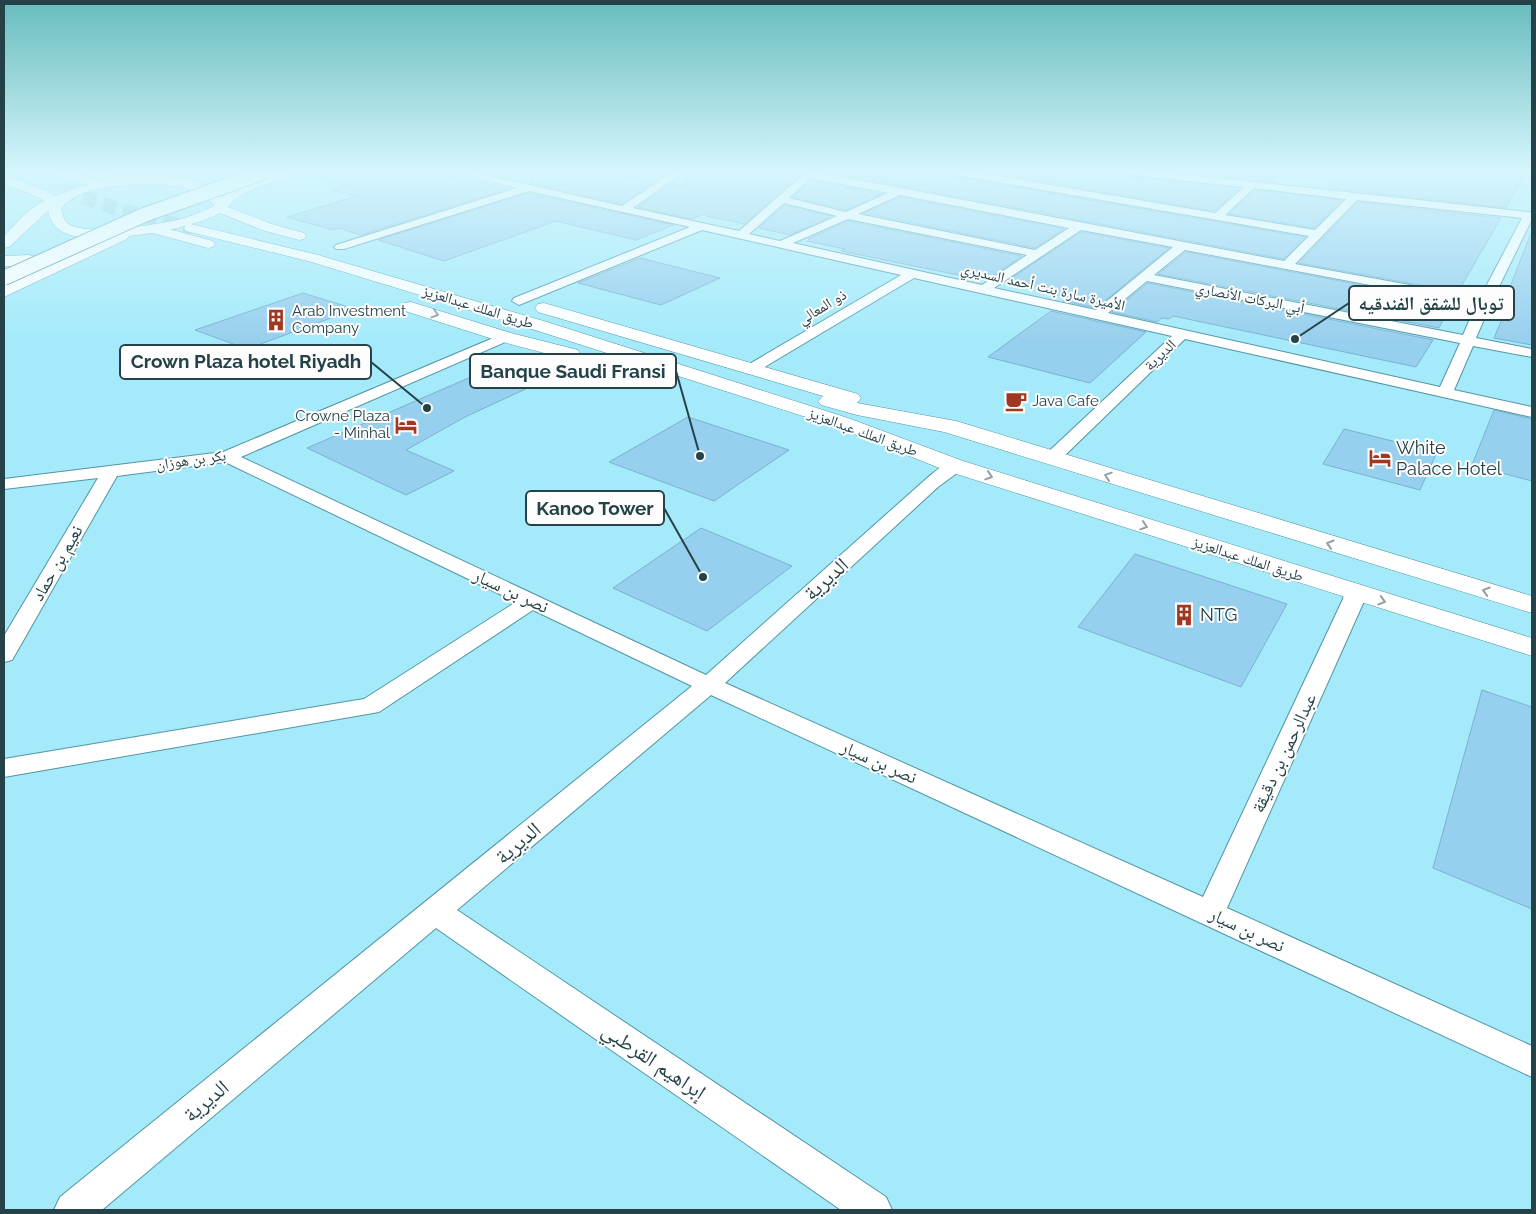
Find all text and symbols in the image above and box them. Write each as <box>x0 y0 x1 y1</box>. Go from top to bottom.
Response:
street label: الأميرة سارة بنت أحمد السديري <box>958 259 1127 317</box>
street label: أبي البركات الأنصاري <box>1194 279 1306 320</box>
street label: طريق الملك عبدالعزيز <box>419 281 536 333</box>
street label: ذو المعالي <box>794 286 851 331</box>
callout: توبال للشقق الفندقيه <box>1349 286 1514 320</box>
text: توبال للشقق الفندقيه <box>1358 292 1504 315</box>
place label: Arab Investment Company <box>292 302 406 337</box>
building icon: Arab Investment Company <box>263 307 289 333</box>
one-way arrow <box>430 309 438 319</box>
street label: الديرية <box>1140 336 1180 374</box>
callout: Crown Plaza hotel Riyadh <box>120 345 371 379</box>
text: Crown Plaza hotel Riyadh <box>131 350 361 372</box>
callout: Banque Saudi Fransi <box>470 354 676 388</box>
text: Banque Saudi Fransi <box>480 360 666 382</box>
cafe icon: Java Cafe <box>1003 388 1029 414</box>
place label: Java Cafe <box>1032 392 1099 410</box>
street label: طريق الملك عبدالعزيز <box>804 403 920 461</box>
place label: Crowne Plaza - Minhal <box>295 407 391 442</box>
hotel icon: Crowne Plaza - Minhal <box>393 412 419 438</box>
place label: White Palace Hotel <box>1396 437 1502 479</box>
hotel icon: White Palace Hotel <box>1367 445 1393 471</box>
street label: بكر بن هوزان <box>155 446 227 475</box>
one-way arrow <box>984 471 993 481</box>
one-way arrow <box>1104 471 1112 481</box>
callout: Kanoo Tower <box>526 491 664 525</box>
text: Kanoo Tower <box>536 497 654 519</box>
one-way arrow <box>1139 520 1148 530</box>
street label: نعيم بن حماد <box>26 521 88 605</box>
street label: طريق الملك عبدالعزيز <box>1189 532 1306 586</box>
one-way arrow <box>1326 540 1335 550</box>
street label: الديرية <box>798 552 853 605</box>
street label: نصر بن سيار <box>469 564 552 618</box>
one-way arrow <box>1482 587 1490 597</box>
one-way arrow <box>1378 595 1386 605</box>
building icon: NTG <box>1171 602 1197 628</box>
place label: NTG <box>1200 604 1237 625</box>
street label: عبدالرحمن بن دقيقة <box>1247 690 1321 816</box>
street label: نصر بن سيار <box>837 735 920 788</box>
street label: الديرية <box>490 816 546 869</box>
street label: نصر بن سيار <box>1205 903 1288 957</box>
street label: إبراهيم القرطبي <box>595 1017 711 1108</box>
street label: الديرية <box>178 1074 234 1127</box>

